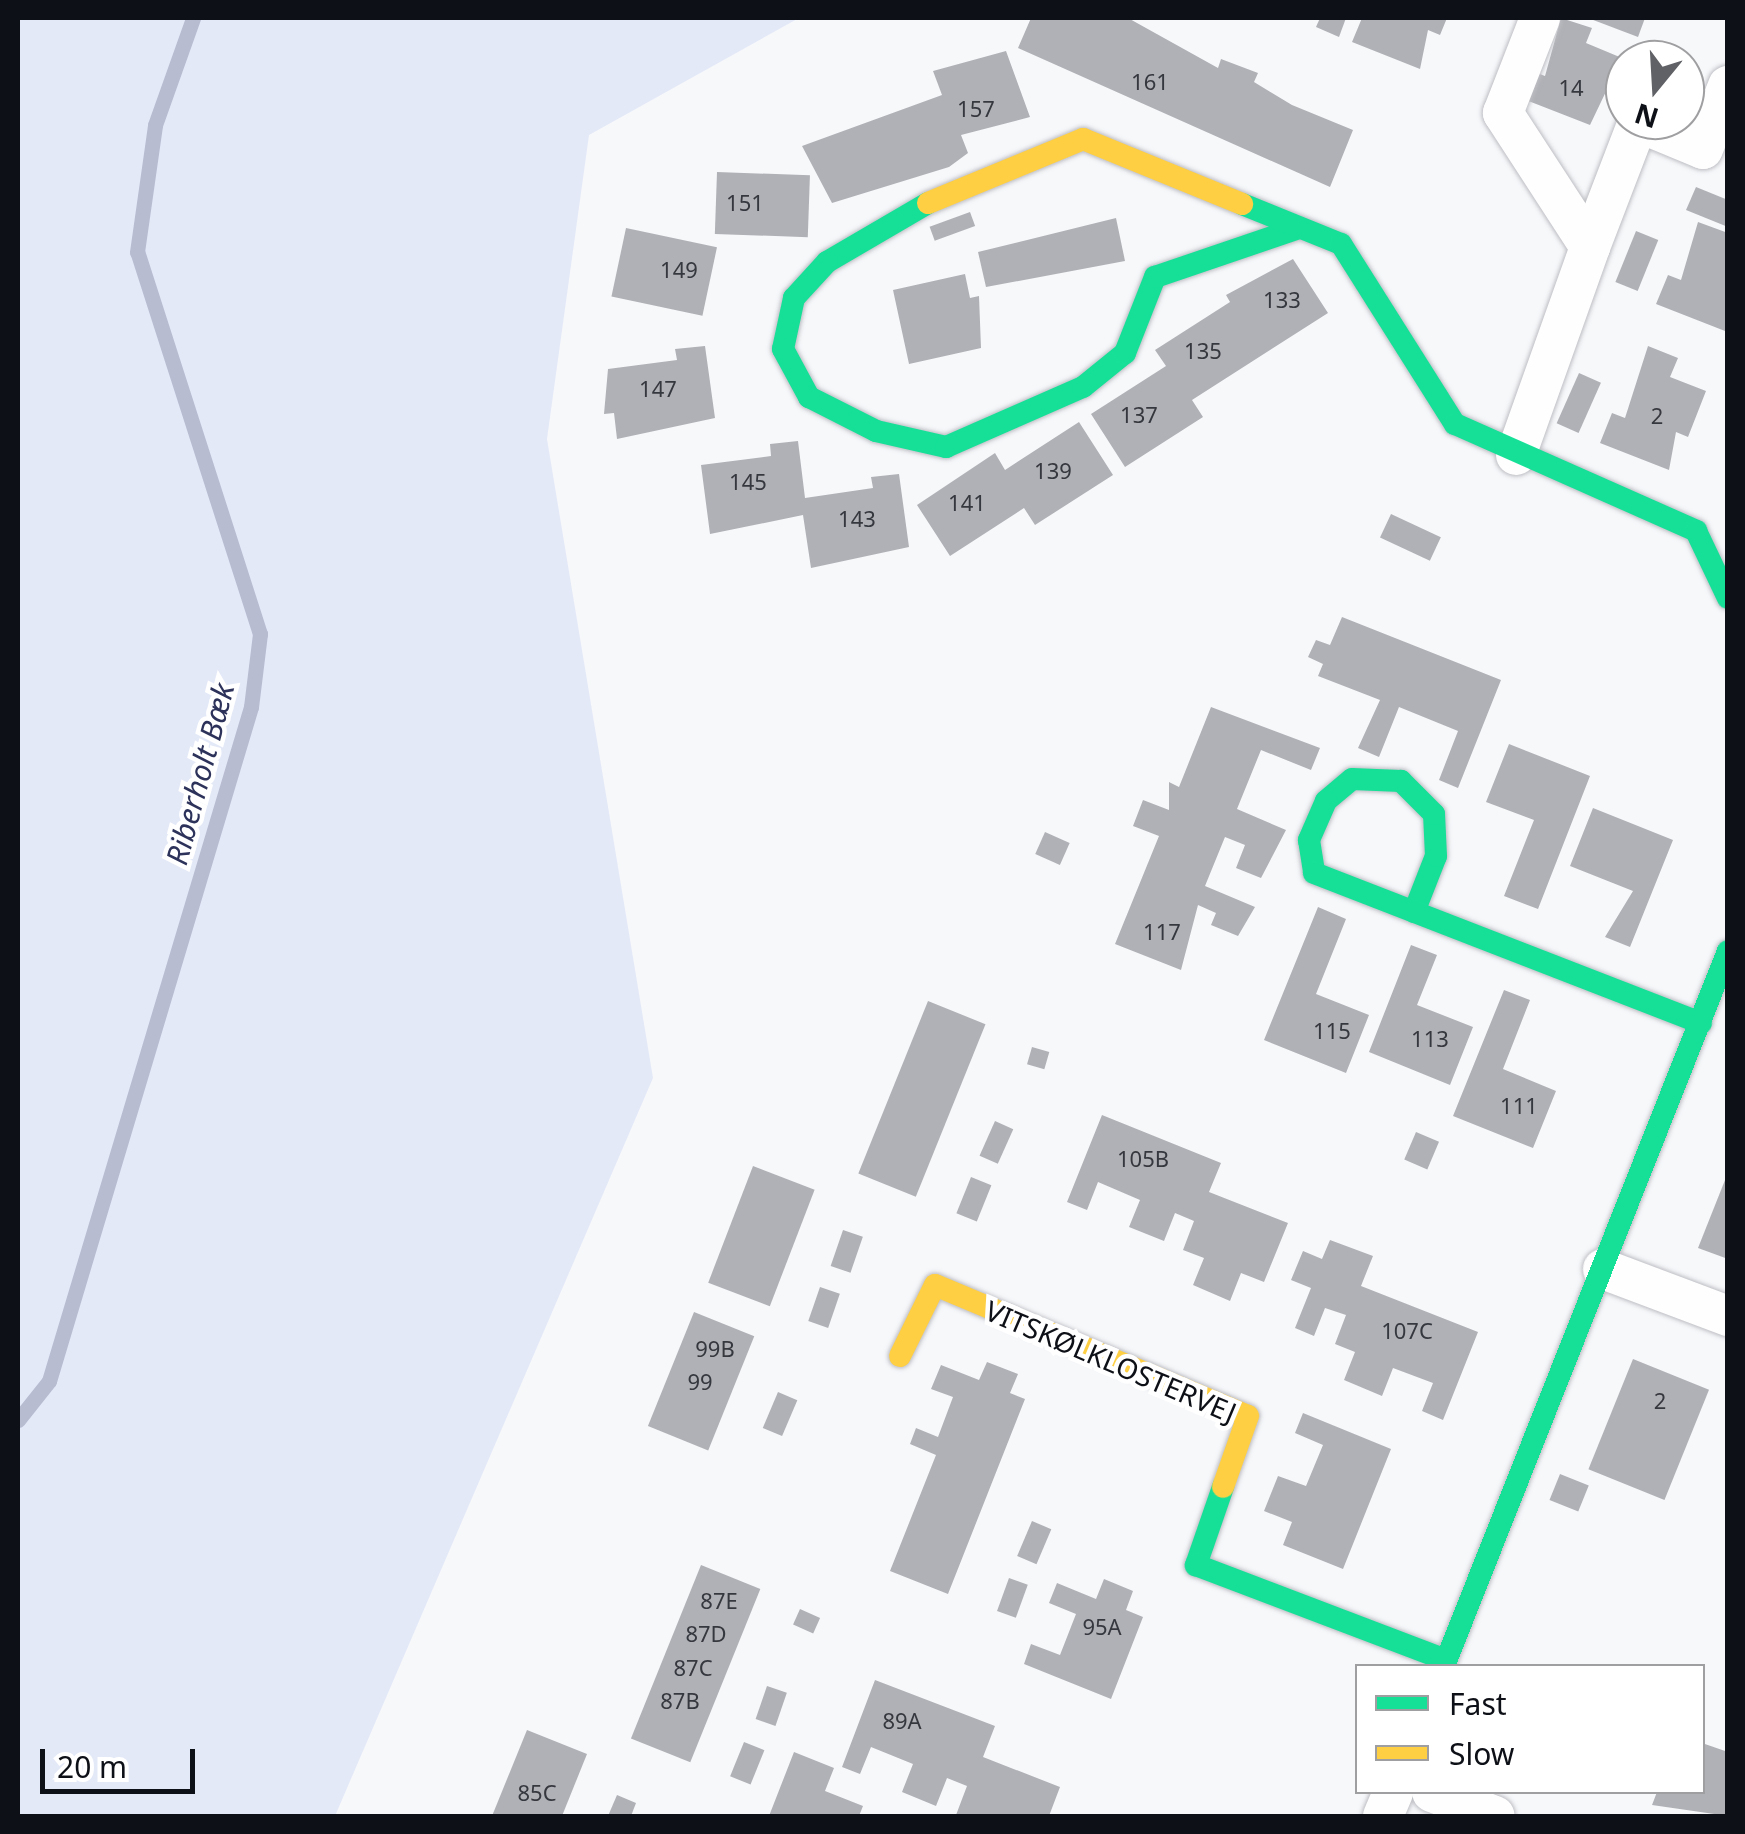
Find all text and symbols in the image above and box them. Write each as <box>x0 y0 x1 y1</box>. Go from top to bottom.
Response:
north arrow <box>1605 40 1705 140</box>
house number: 161 <box>1131 69 1169 95</box>
house number: 14 <box>1558 75 1584 101</box>
text: N <box>1630 95 1663 138</box>
house number: 157 <box>957 96 995 122</box>
house number: 151 <box>726 190 764 216</box>
house number: 149 <box>660 257 698 283</box>
house number: 133 <box>1263 287 1301 313</box>
house number: 135 <box>1184 338 1222 364</box>
house number: 147 <box>639 376 677 402</box>
house number: 137 <box>1120 402 1158 428</box>
house number: 2 <box>1651 403 1663 429</box>
house number: 139 <box>1034 458 1072 484</box>
house number: 145 <box>729 469 767 495</box>
house number: 141 <box>948 490 986 516</box>
house number: 143 <box>838 506 876 532</box>
water label: Riberholt Bæk <box>158 679 242 869</box>
house number: 117 <box>1143 919 1181 945</box>
house number: 115 <box>1313 1018 1351 1044</box>
house number: 113 <box>1411 1026 1449 1052</box>
house number: 111 <box>1500 1093 1538 1119</box>
house number: 105B <box>1117 1146 1169 1172</box>
street label: VITSKØLKLOSTERVEJ <box>980 1293 1242 1429</box>
house number: 107C <box>1381 1318 1433 1344</box>
house number: 99B <box>695 1336 735 1362</box>
house number: 99 <box>687 1369 713 1395</box>
house number: 2 <box>1654 1388 1666 1414</box>
house number: 87E <box>700 1588 738 1614</box>
house number: 95A <box>1082 1614 1122 1640</box>
house number: 87D <box>685 1621 727 1647</box>
house number: 87C <box>673 1655 713 1681</box>
legend <box>1355 1664 1705 1794</box>
text: Fast <box>1449 1683 1507 1724</box>
house number: 87B <box>660 1688 700 1714</box>
house number: 89A <box>882 1708 922 1734</box>
scale bar <box>45 1729 200 1791</box>
text: Slow <box>1449 1733 1514 1774</box>
text: 20 m <box>57 1746 127 1787</box>
house number: 85C <box>517 1780 557 1806</box>

